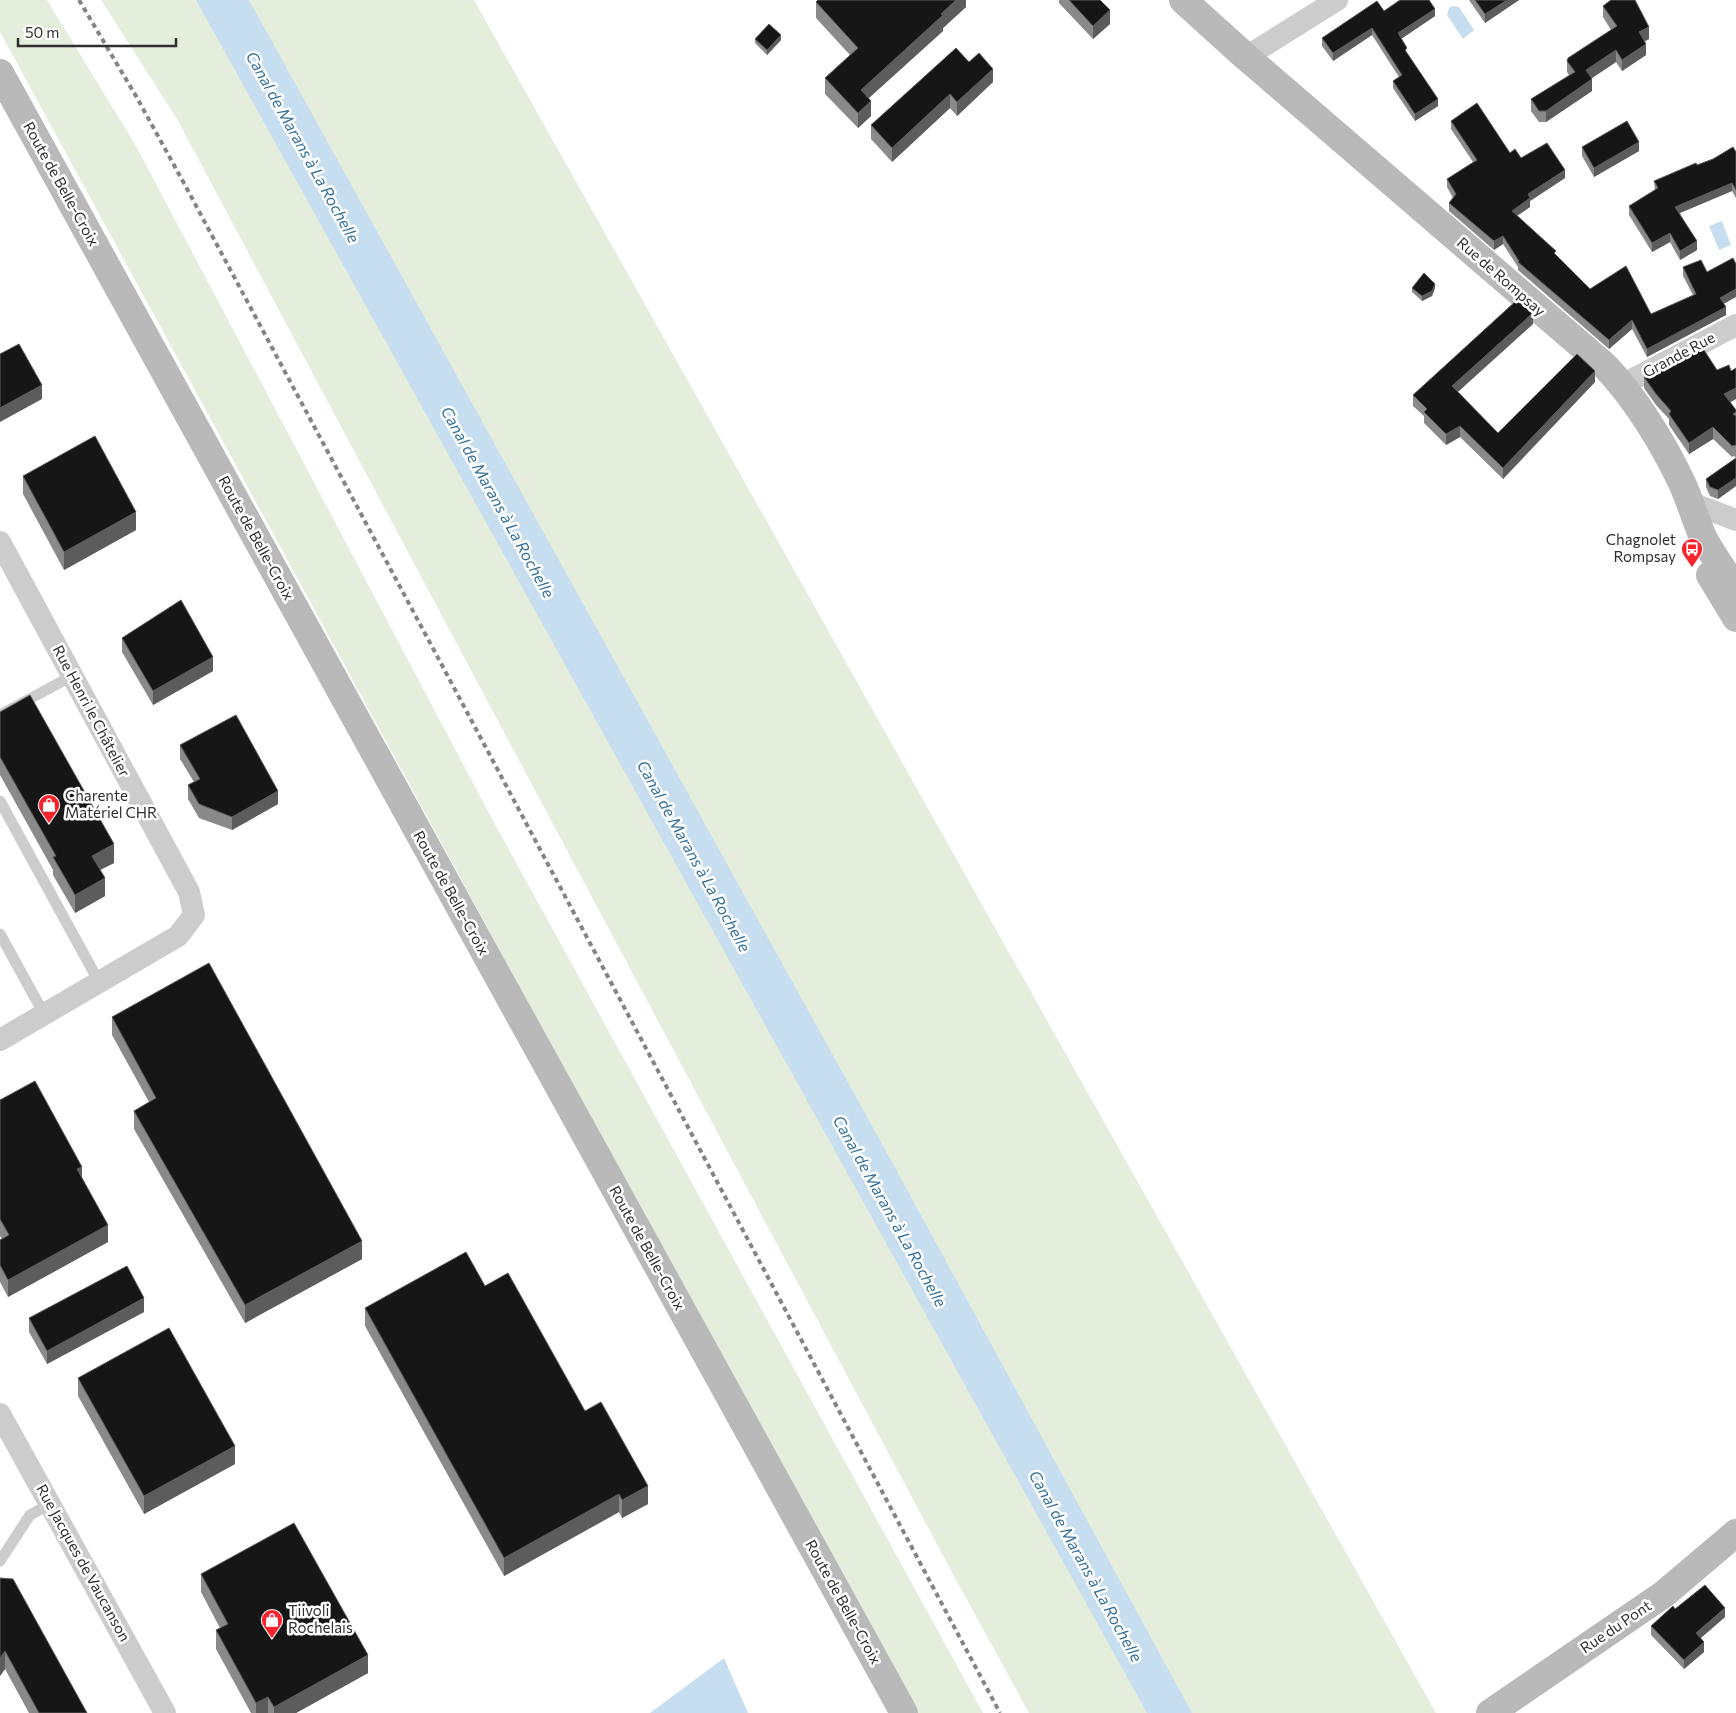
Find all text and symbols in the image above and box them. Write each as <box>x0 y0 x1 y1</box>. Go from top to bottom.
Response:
scale bar <box>18 15 175 47</box>
text: 50 m <box>25 23 59 41</box>
water label: Canal de Marans à La Rochelle <box>243 48 364 246</box>
street label: Route de Belle-Croix <box>20 118 104 249</box>
street label: Rue de Rompsay <box>1454 233 1550 320</box>
street label: Grande Rue <box>1639 328 1718 381</box>
water label: Canal de Marans à La Rochelle <box>438 403 559 601</box>
street label: Route de Belle-Croix <box>215 472 299 603</box>
place label: Chagnolet Rompsay <box>1606 530 1676 565</box>
bus stop icon: Chagnolet Rompsay <box>1680 537 1704 568</box>
street label: Rue Henri le Châtelier <box>50 642 134 779</box>
water label: Canal de Marans à La Rochelle <box>634 757 755 955</box>
place label: Charente Matériel CHR <box>65 786 157 821</box>
shop icon: Charente Matériel CHR <box>37 793 61 824</box>
street label: Route de Belle-Croix <box>410 827 494 958</box>
water label: Canal de Marans à La Rochelle <box>830 1112 951 1310</box>
street label: Route de Belle-Croix <box>606 1182 690 1313</box>
water label: Canal de Marans à La Rochelle <box>1026 1467 1147 1665</box>
street label: Rue Jacques de Vaucanson <box>33 1481 135 1644</box>
street label: Route de Belle-Croix <box>802 1536 886 1667</box>
street label: Rue du Pont <box>1576 1596 1654 1657</box>
place label: Tiivoli Rochelais <box>288 1601 353 1636</box>
shop icon: Tiivoli Rochelais <box>260 1608 284 1639</box>

